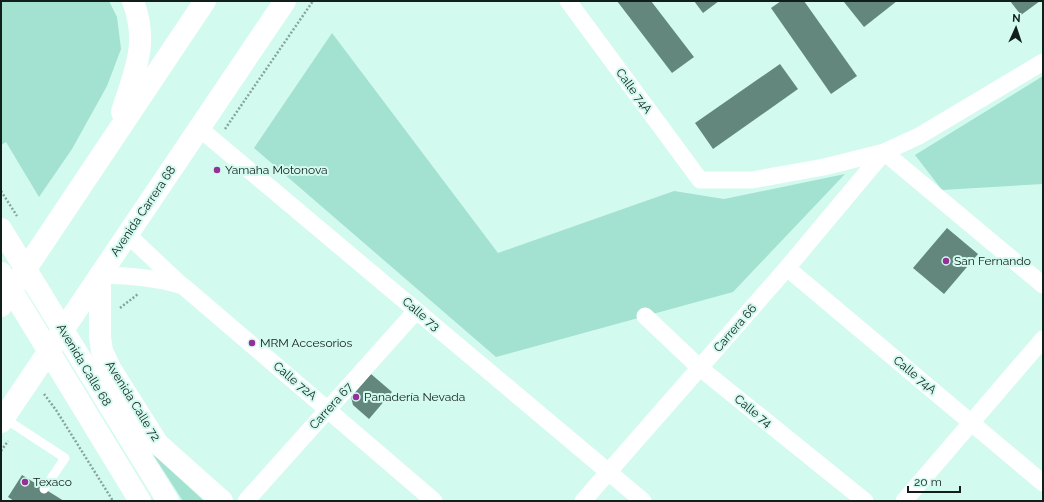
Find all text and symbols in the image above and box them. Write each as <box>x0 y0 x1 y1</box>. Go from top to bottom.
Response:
north arrow <box>996 8 1036 48</box>
text: N <box>1012 12 1021 25</box>
street label: Calle 74A <box>613 66 655 116</box>
street label: Avenida Carrera 68 <box>108 163 178 259</box>
place label: Yamaha Motonova <box>225 163 328 177</box>
marker: Yamaha Motonova <box>212 165 222 175</box>
place label: San Fernando <box>954 254 1031 268</box>
marker: San Fernando <box>941 256 951 266</box>
street label: Calle 73 <box>400 294 442 334</box>
street label: Carrera 66 <box>711 301 759 355</box>
street label: Avenida Calle 68 <box>54 321 114 409</box>
place label: MRM Accesorios <box>260 336 353 350</box>
marker: MRM Accesorios <box>247 338 257 348</box>
street label: Calle 74A <box>891 353 939 397</box>
street label: Avenida Calle 72 <box>103 358 163 444</box>
street label: Calle 72A <box>271 359 319 403</box>
street label: Carrera 67 <box>307 380 356 432</box>
place label: Panadería Nevada <box>364 390 465 404</box>
marker: Panadería Nevada <box>351 392 361 402</box>
street label: Calle 74 <box>732 392 775 430</box>
scale bar <box>908 468 960 494</box>
place label: Texaco <box>33 475 72 489</box>
text: 20 m <box>914 475 942 489</box>
marker: Texaco <box>20 477 30 487</box>

